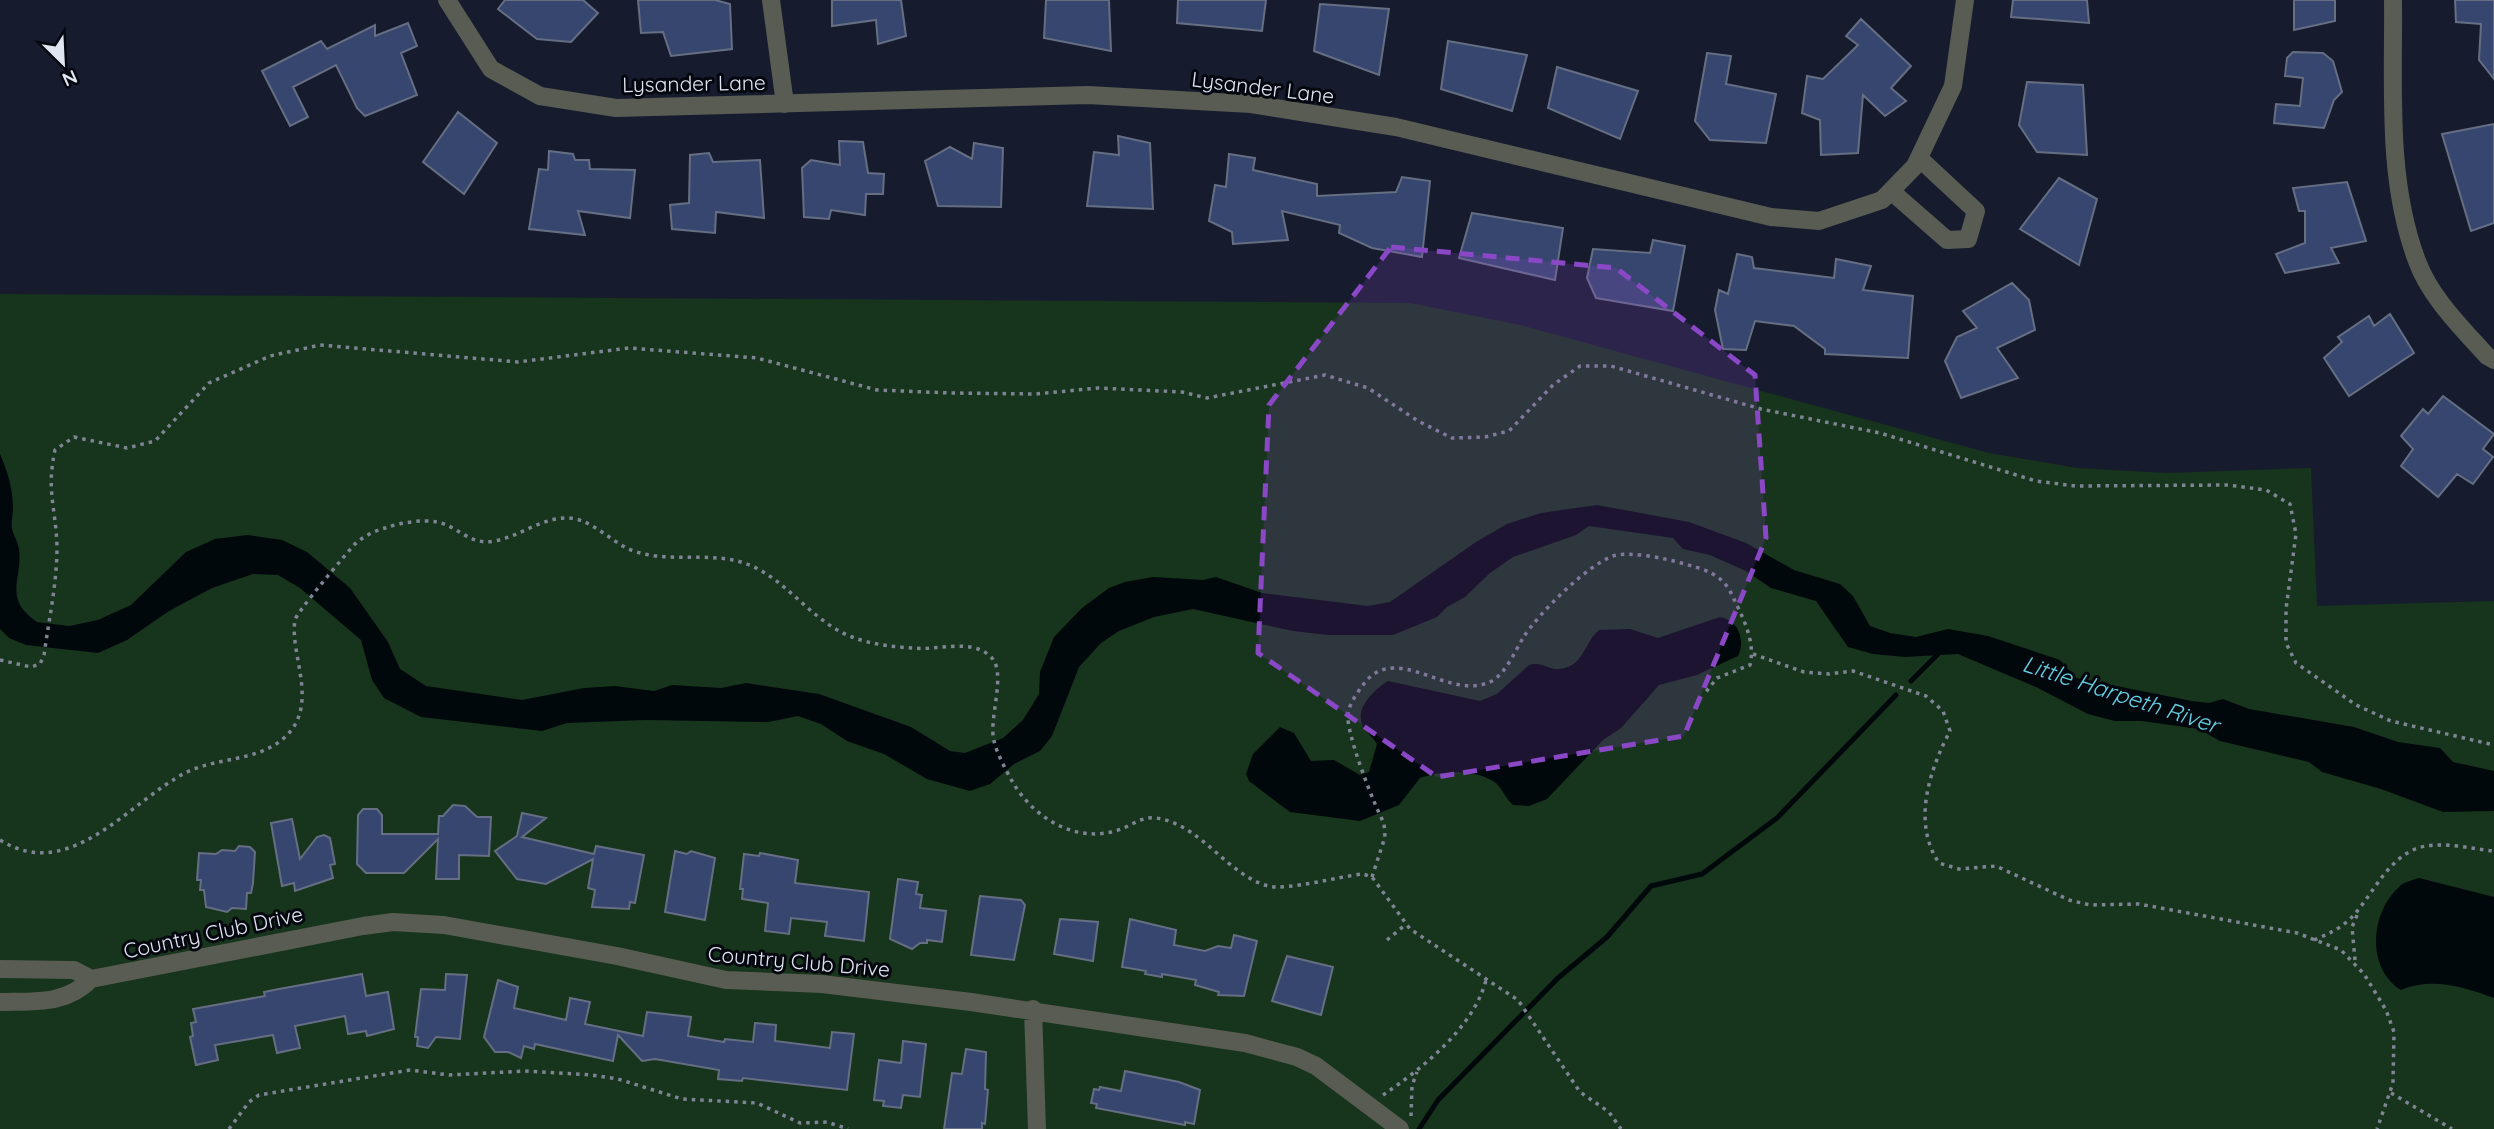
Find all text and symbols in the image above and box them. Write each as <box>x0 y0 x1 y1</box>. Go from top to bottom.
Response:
north arrow <box>28 28 98 98</box>
text: N <box>59 65 81 92</box>
street label: Lysander Lane <box>1190 65 1336 109</box>
street label: Lysander Lane <box>622 69 766 97</box>
water label: Little Harpeth River <box>2019 649 2226 740</box>
street label: Country Club Drive <box>121 900 305 964</box>
street label: Country Club Drive <box>707 940 891 982</box>

